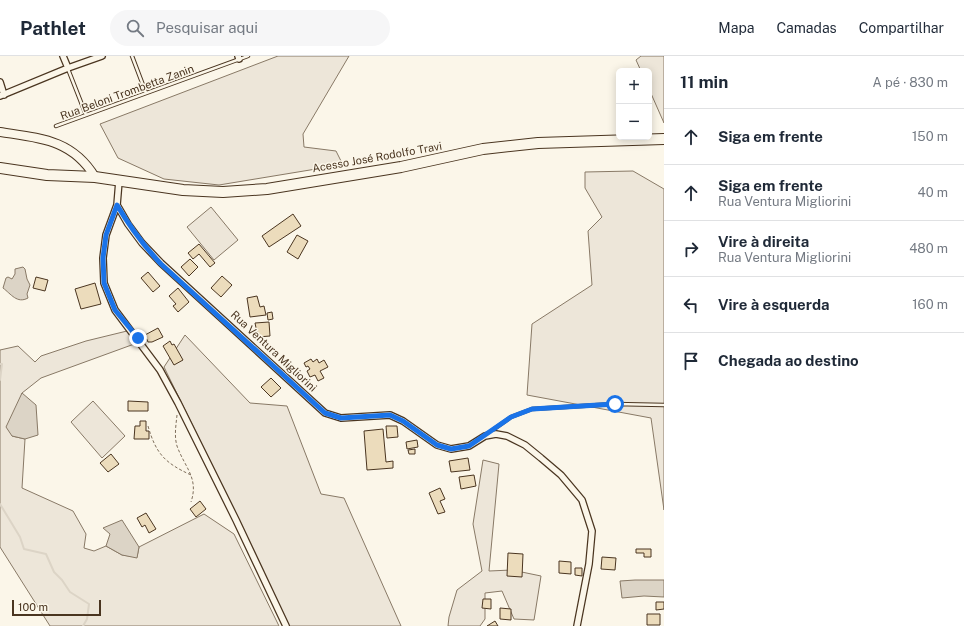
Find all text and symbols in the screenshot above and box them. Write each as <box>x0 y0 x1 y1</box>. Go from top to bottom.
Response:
search box <box>110 10 390 46</box>
text: Pathlet <box>20 17 86 39</box>
icon: search <box>124 17 146 39</box>
text: Pesquisar aqui <box>156 19 258 36</box>
text: Mapa <box>718 20 754 36</box>
text: Camadas <box>776 20 837 36</box>
text: Compartilhar <box>859 20 944 36</box>
street label: Rua Beloni Trombetta Zanin <box>59 62 195 122</box>
map controls <box>616 68 652 140</box>
button: + <box>616 68 652 104</box>
text: 11 min <box>680 72 728 92</box>
text: A pé · 830 m <box>873 75 948 90</box>
button: − <box>616 104 652 140</box>
icon: ahead <box>680 126 702 148</box>
text: Siga em frente <box>718 128 823 145</box>
text: 150 m <box>912 129 948 144</box>
street label: Acesso José Rodolfo Travi <box>311 140 443 174</box>
text: Siga em frente <box>718 177 823 194</box>
icon: ahead <box>680 182 702 204</box>
text: 40 m <box>917 185 948 200</box>
text: Rua Ventura Migliorini <box>718 194 851 209</box>
text: Vire à direita <box>718 233 809 250</box>
icon: right <box>680 238 702 260</box>
text: 480 m <box>909 241 948 256</box>
text: Rua Ventura Migliorini <box>718 250 851 265</box>
icon: left <box>680 294 702 316</box>
text: Vire à esquerda <box>718 296 830 313</box>
text: 160 m <box>912 297 948 312</box>
street label: Rua Ventura Migliorini <box>229 308 319 394</box>
route end <box>129 329 147 347</box>
icon: arrive <box>680 350 702 372</box>
text: Chegada ao destino <box>718 352 859 369</box>
route start <box>606 395 624 413</box>
scale bar <box>12 598 101 617</box>
text: 100 m <box>18 601 48 613</box>

